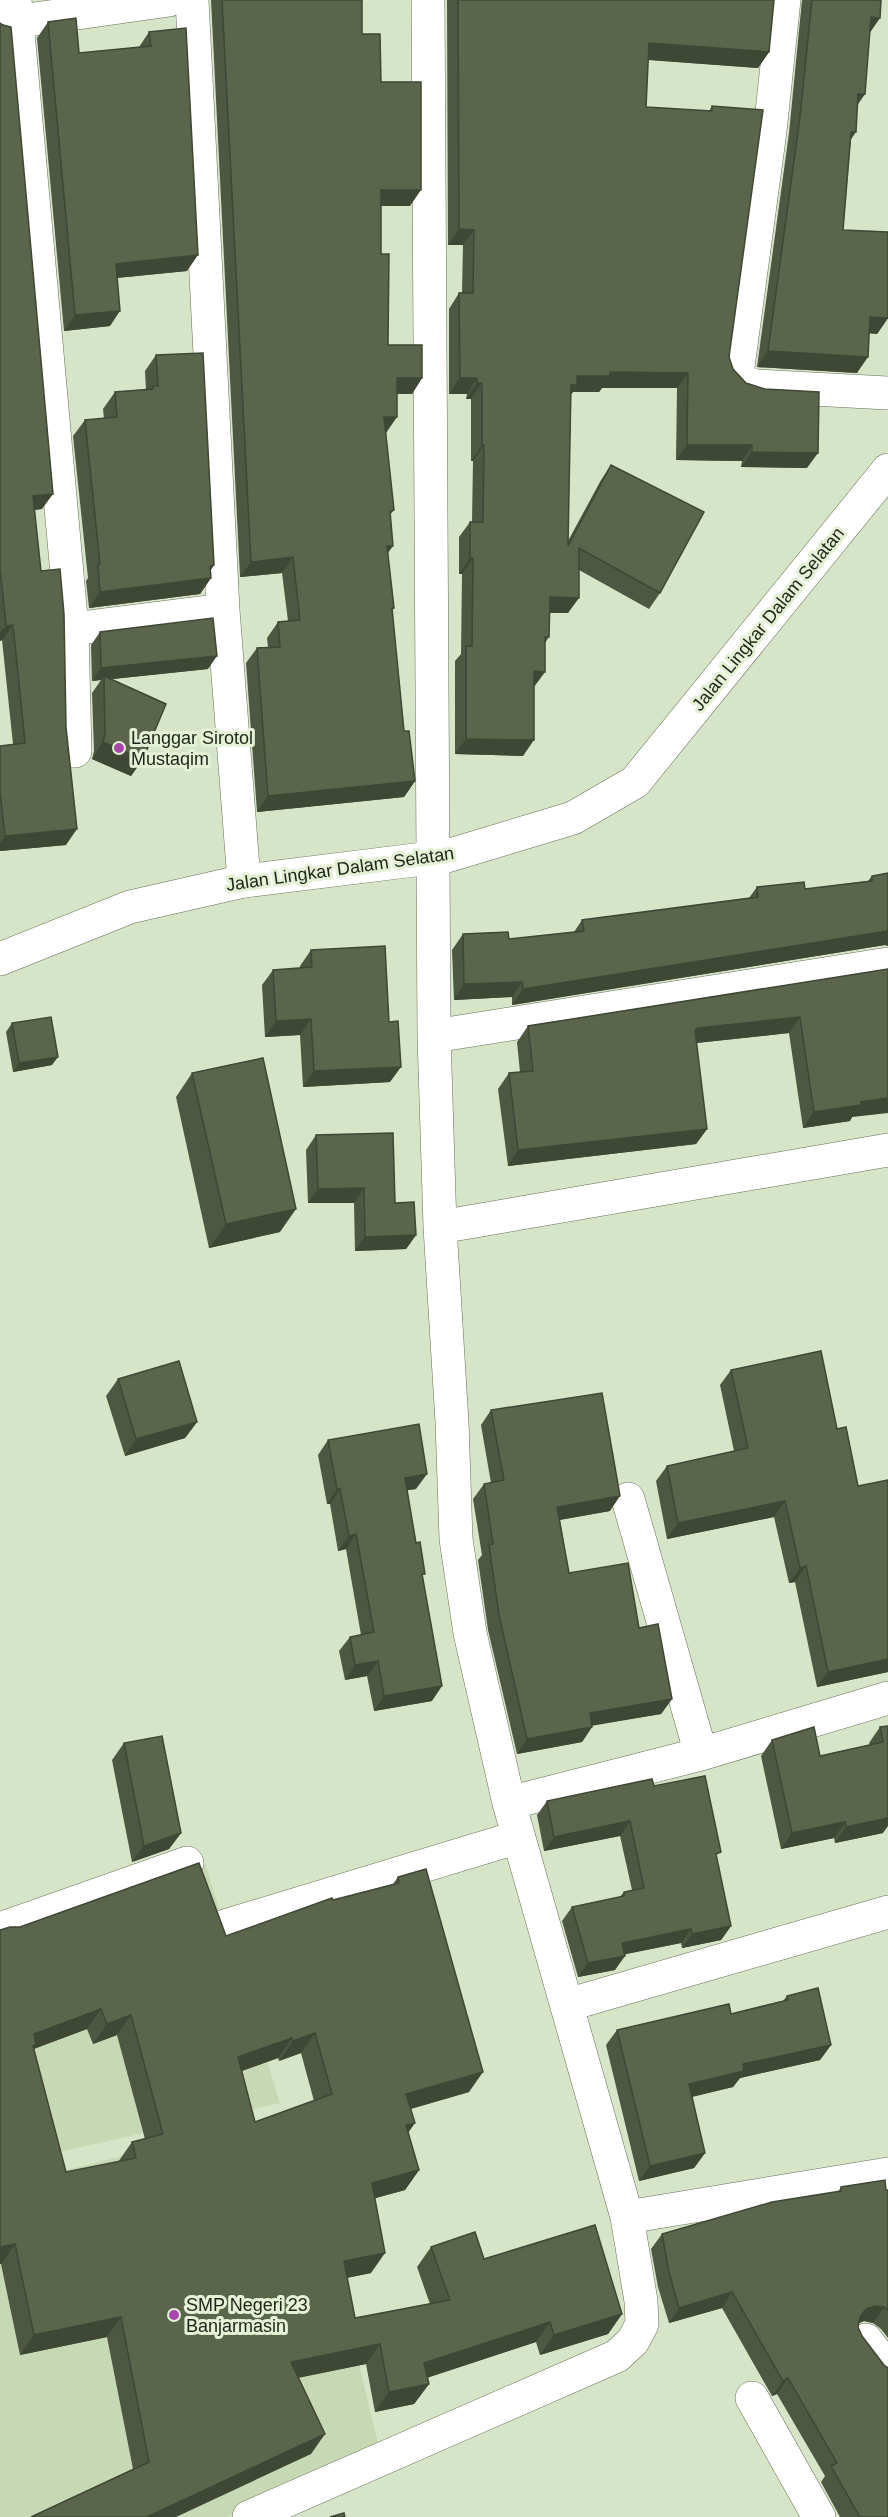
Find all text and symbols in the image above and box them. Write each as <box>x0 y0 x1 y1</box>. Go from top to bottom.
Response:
street label: Jalan Lingkar Dalam Selatan <box>688 523 848 715</box>
place label: Langgar Sirotol Mustaqim <box>131 728 253 769</box>
marker: Langgar Sirotol Mustaqim <box>112 741 126 755</box>
street label: Jalan Lingkar Dalam Selatan <box>225 843 455 895</box>
place label: SMP Negeri 23 Banjarmasin <box>186 2295 308 2336</box>
marker: SMP Negeri 23 Banjarmasin <box>167 2308 181 2322</box>

